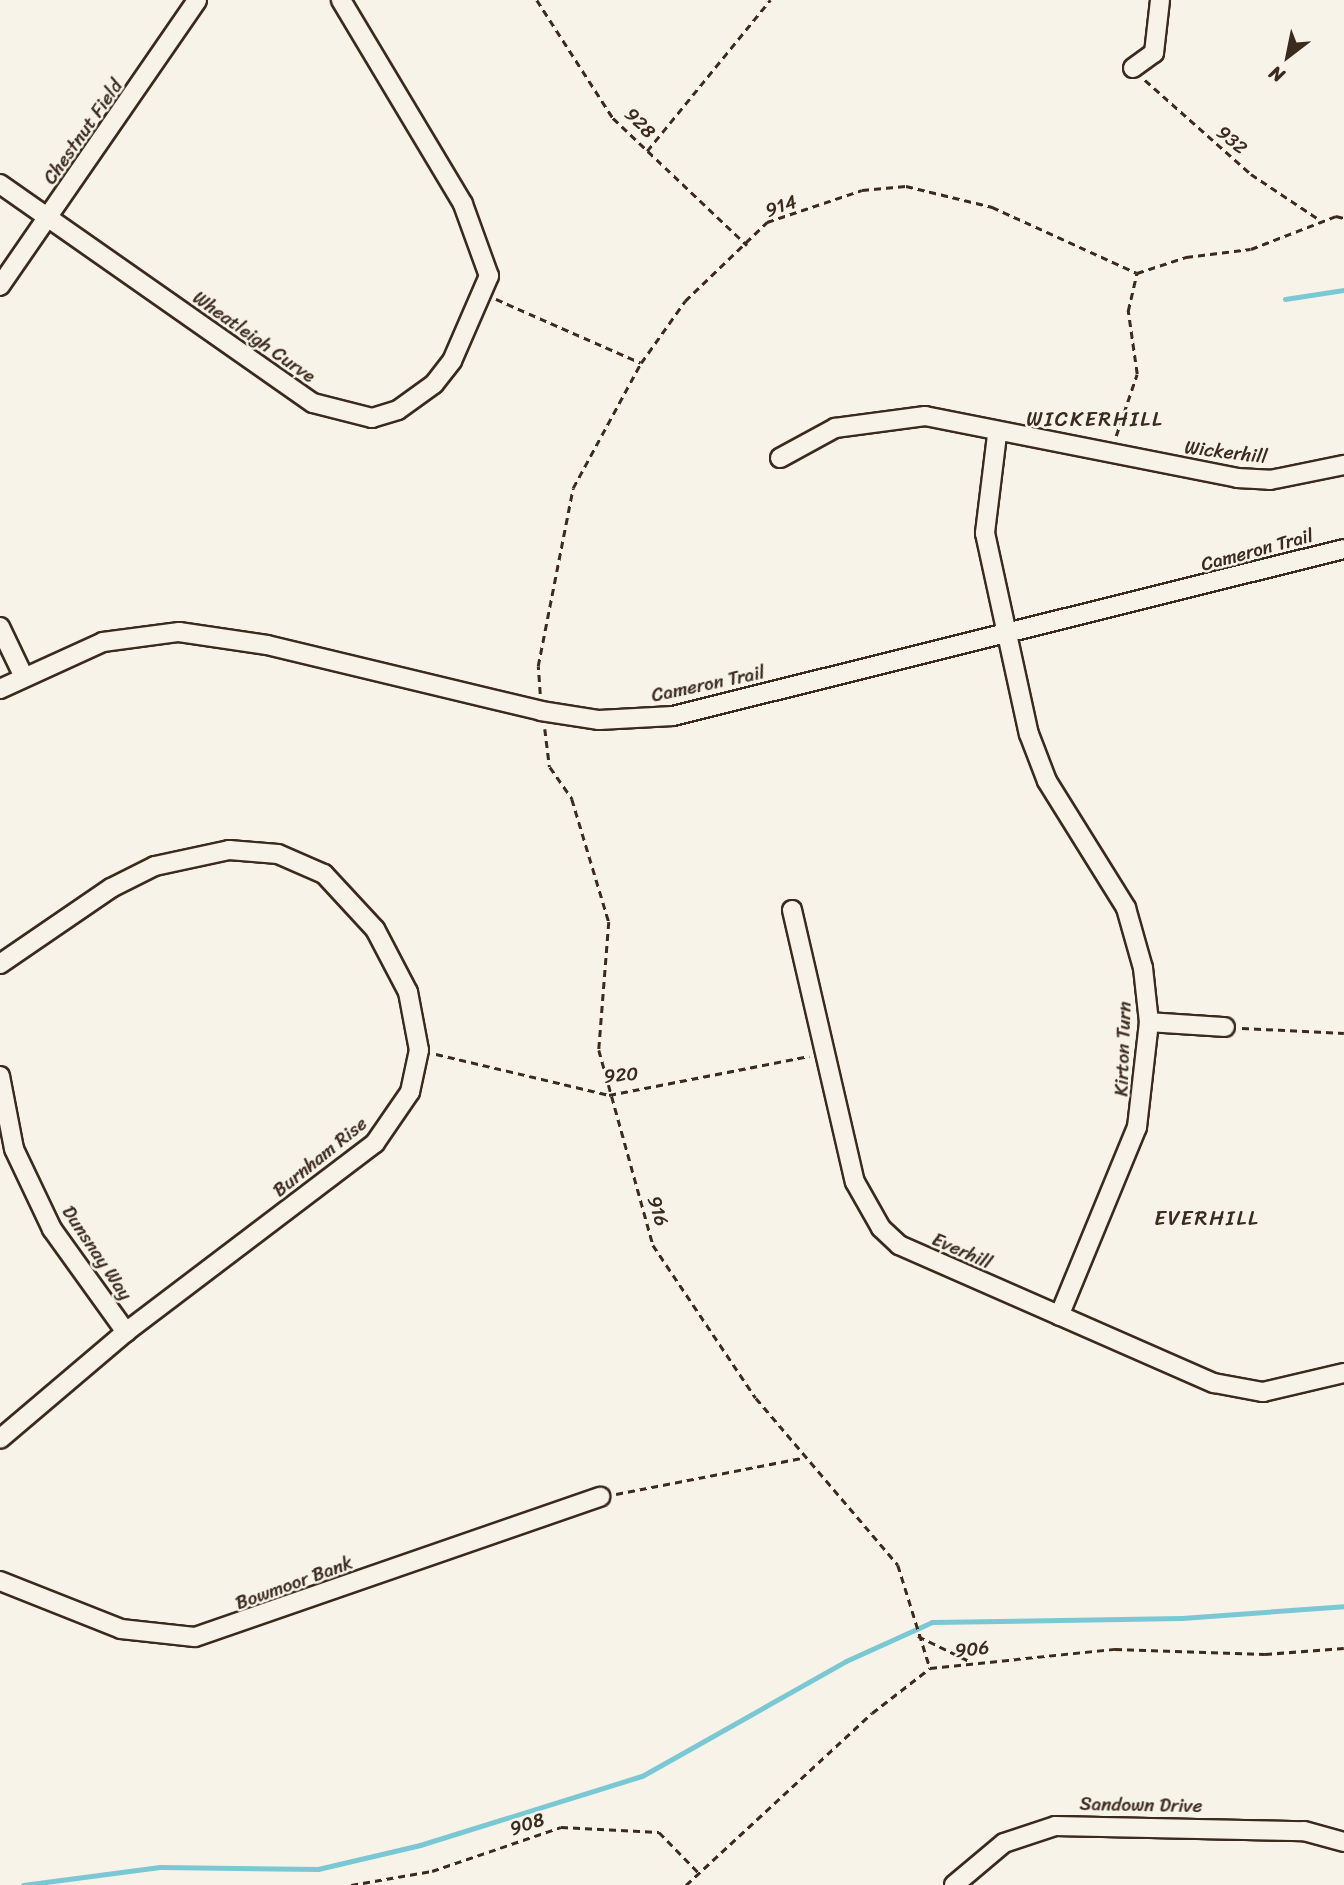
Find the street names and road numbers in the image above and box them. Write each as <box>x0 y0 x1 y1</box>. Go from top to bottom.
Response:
street label: Chestnut Field <box>39 75 127 189</box>
street label: 928 <box>620 103 660 143</box>
street label: 932 <box>1212 121 1252 159</box>
street label: 914 <box>762 190 800 222</box>
street label: Wheatleigh Curve <box>188 286 320 388</box>
street label: Wickerhill <box>1183 436 1269 468</box>
street label: Cameron Trail <box>1198 524 1316 576</box>
street label: Cameron Trail <box>649 661 767 707</box>
street label: Kirton Turn <box>1110 1001 1136 1097</box>
street label: 920 <box>603 1062 639 1088</box>
street label: Burnham Rise <box>268 1112 372 1202</box>
street label: 916 <box>643 1193 673 1229</box>
street label: Dunsnay Way <box>57 1201 137 1305</box>
street label: Everhill <box>929 1228 995 1274</box>
street label: Bowmoor Bank <box>232 1551 356 1615</box>
street label: 906 <box>954 1636 990 1662</box>
street label: Sandown Drive <box>1079 1793 1203 1817</box>
street label: 908 <box>507 1808 547 1840</box>

